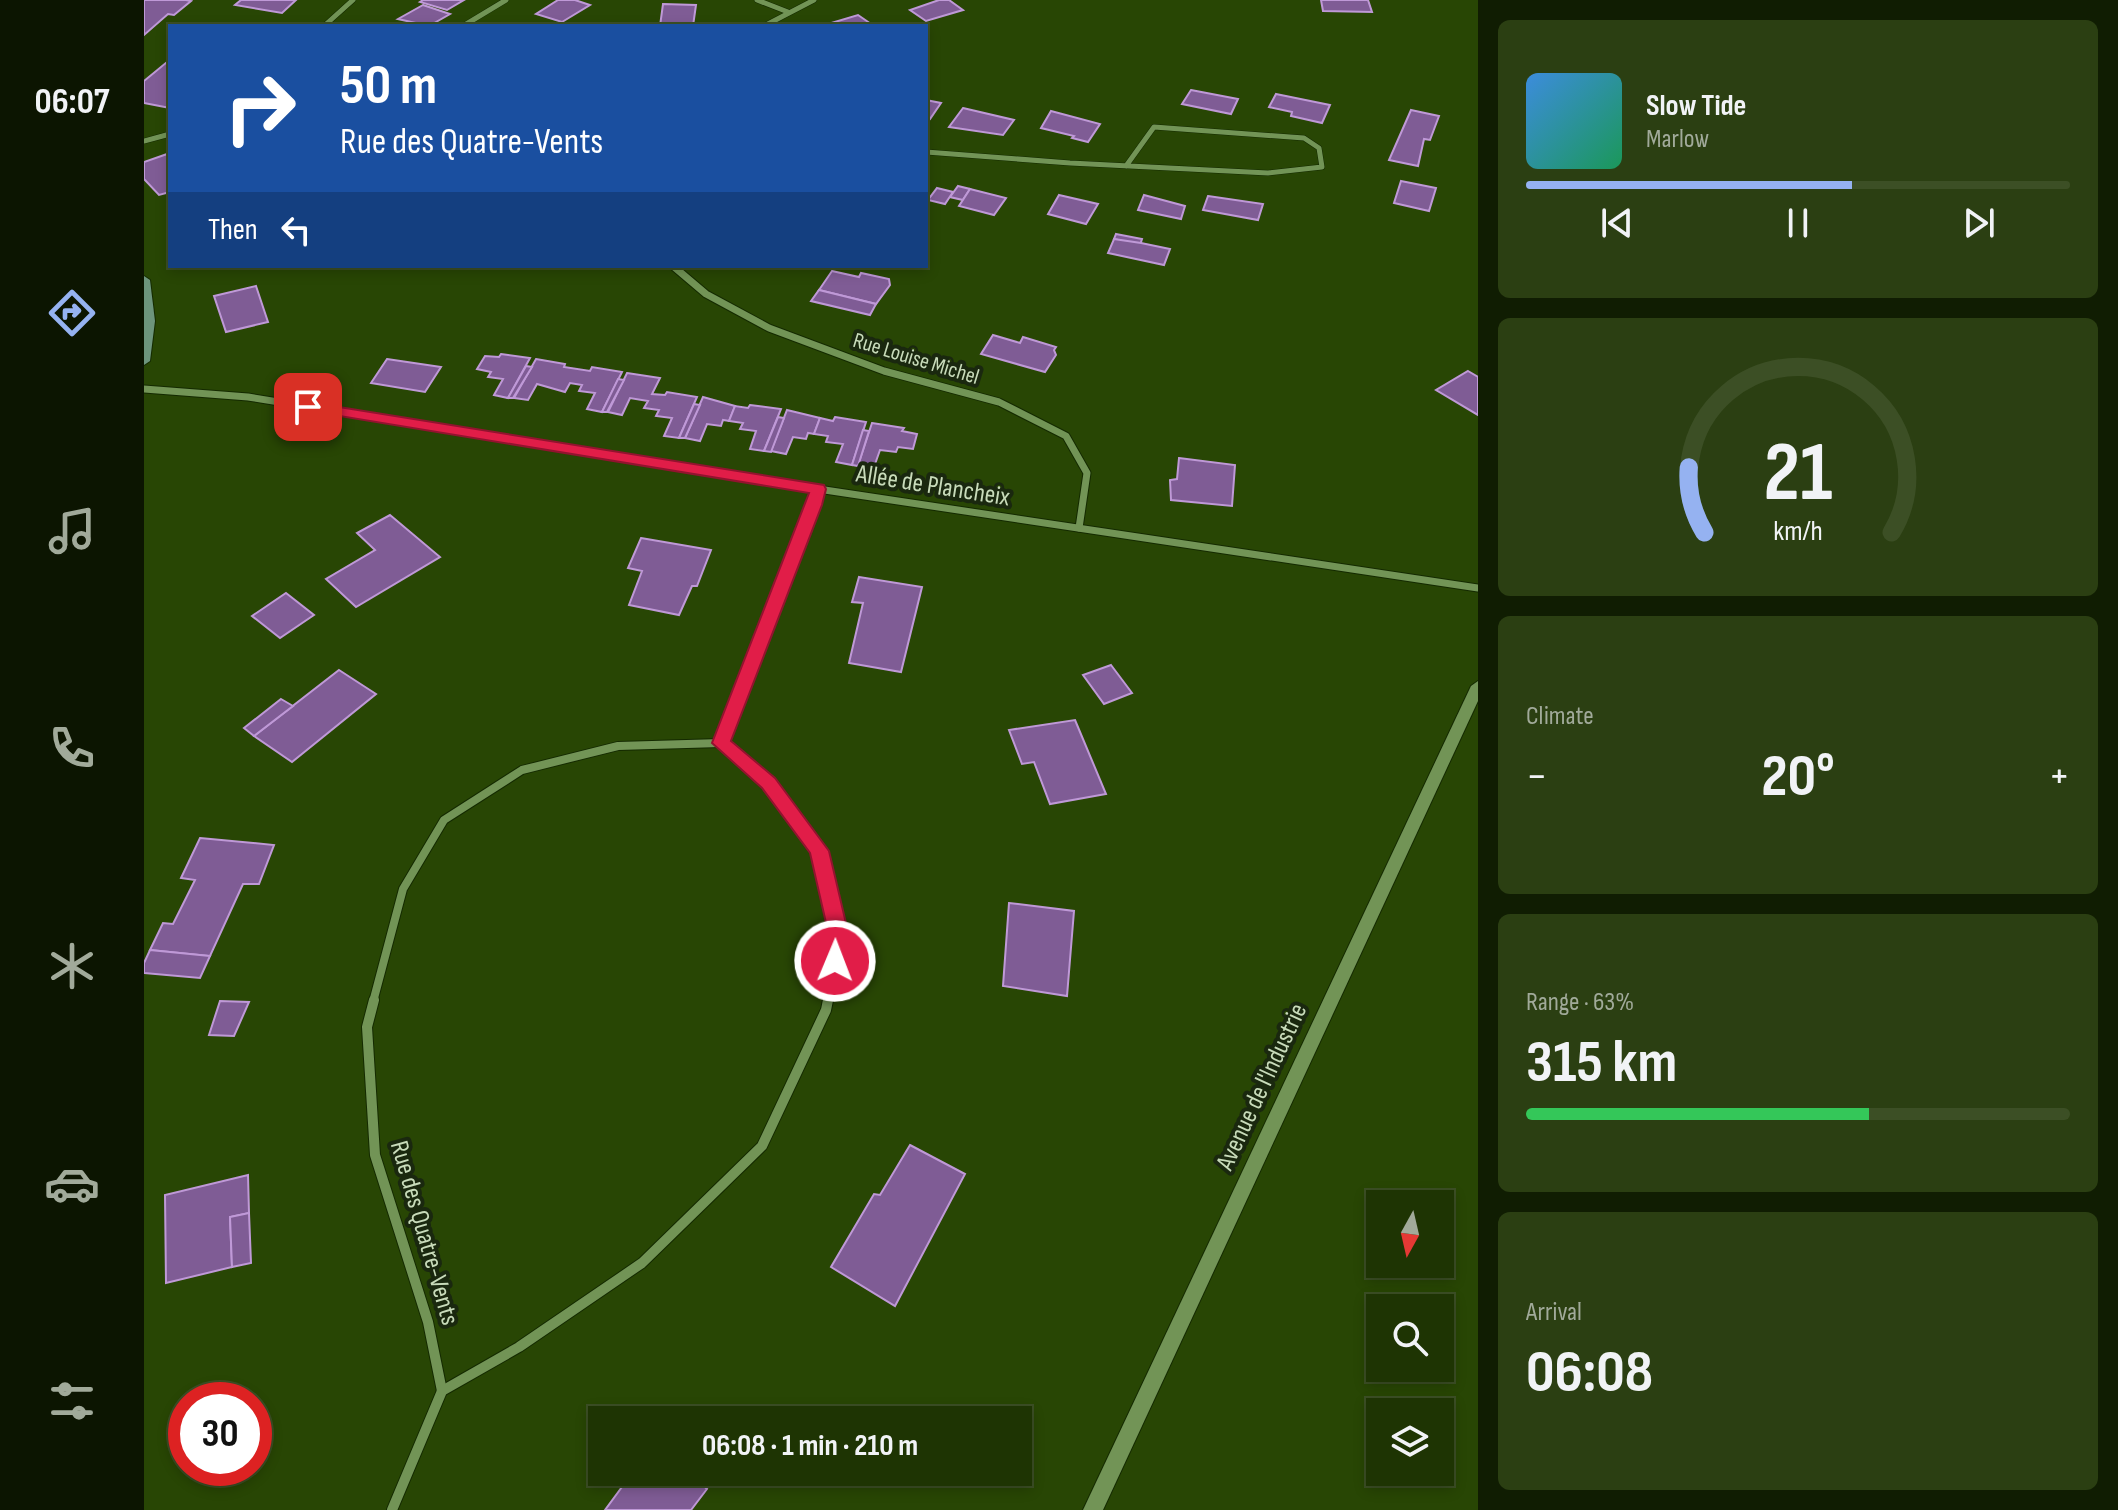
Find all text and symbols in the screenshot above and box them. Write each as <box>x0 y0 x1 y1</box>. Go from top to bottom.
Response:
text: 50 m <box>340 53 437 120</box>
icon: right <box>208 56 312 160</box>
text: 06:07 <box>35 81 109 124</box>
text: Slow Tide <box>1646 88 1746 124</box>
text: Rue des Quatre-Vents <box>340 121 603 164</box>
text: Marlow <box>1646 124 1709 155</box>
icon: previous <box>1595 201 1639 245</box>
icon: pause <box>1776 201 1820 245</box>
icon: next <box>1957 201 2001 245</box>
icon: left <box>274 208 318 252</box>
text: Then <box>208 212 258 248</box>
icon: directions <box>44 285 100 341</box>
street label: Rue Louise Michel <box>850 327 982 391</box>
pin <box>274 373 342 441</box>
icon: arrive <box>286 385 330 429</box>
text: 21 <box>1763 424 1833 524</box>
street label: Allée de Plancheix <box>853 458 1012 513</box>
icon: music <box>44 503 100 559</box>
text: km/h <box>1773 514 1823 549</box>
text: Climate <box>1526 701 1594 732</box>
icon: phone <box>44 720 100 776</box>
text: 20° <box>1761 741 1835 813</box>
text: − <box>1526 750 1548 803</box>
text: + <box>2048 750 2070 803</box>
position arrow <box>793 919 877 1003</box>
icon: climate <box>44 938 100 994</box>
text: Range · 63% <box>1526 987 1634 1018</box>
street label: Avenue de l'Industrie <box>1209 999 1314 1176</box>
text: 315 km <box>1526 1027 1677 1099</box>
street label: Rue des Quatre-Vents <box>383 1137 465 1329</box>
icon: car <box>44 1156 100 1212</box>
north arrow <box>1366 1190 1454 1278</box>
map controls <box>1366 1190 1454 1486</box>
button: search <box>1366 1294 1454 1382</box>
text: Arrival <box>1526 1297 1582 1328</box>
text: 06:08 <box>1526 1337 1653 1409</box>
icon: filters <box>44 1373 100 1429</box>
speed limit sign: 30 <box>168 1382 272 1486</box>
button: layers <box>1366 1398 1454 1486</box>
text: 06:08 · 1 min · 210 m <box>702 1428 918 1464</box>

